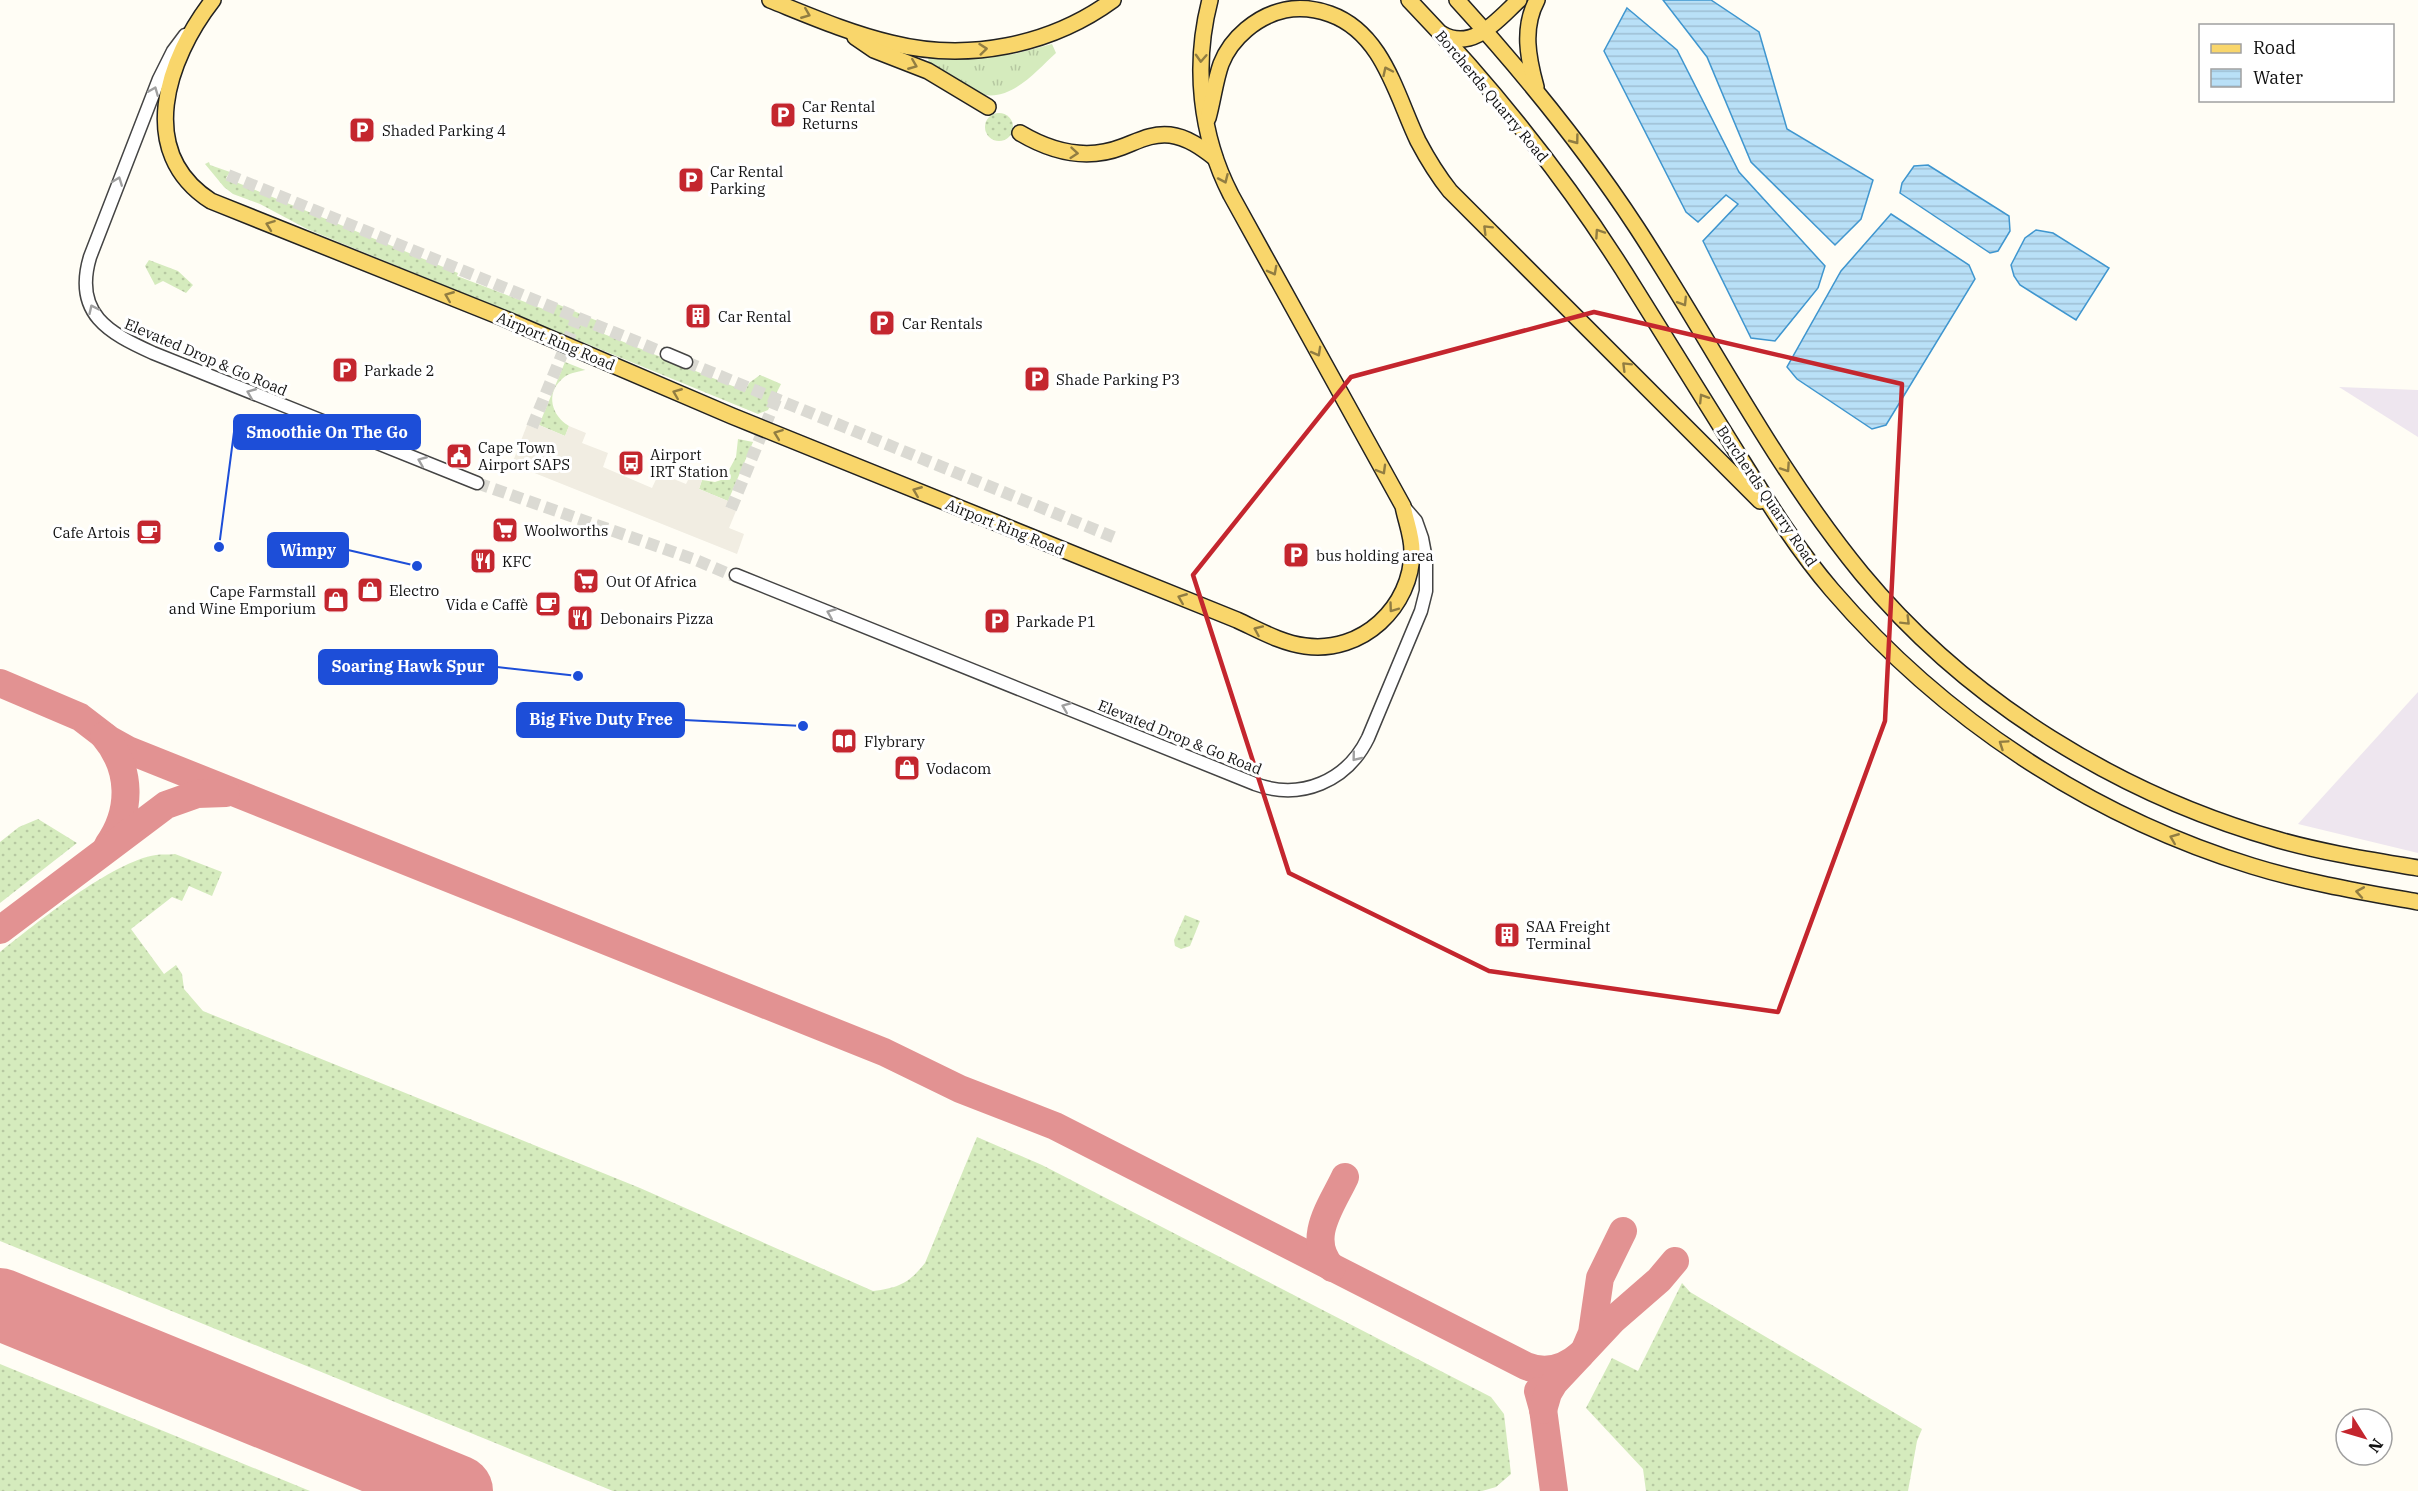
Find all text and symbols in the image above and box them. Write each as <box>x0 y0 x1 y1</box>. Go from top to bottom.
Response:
one-way arrow <box>800 7 811 20</box>
legend <box>2199 24 2394 102</box>
street label: Borcherds Quarry Road <box>1431 26 1553 166</box>
text: Road <box>2253 36 2296 59</box>
one-way arrow <box>978 44 988 56</box>
one-way arrow <box>1195 53 1208 62</box>
one-way arrow <box>906 58 917 70</box>
one-way arrow <box>1382 66 1394 77</box>
text: Water <box>2253 66 2303 89</box>
one-way arrow <box>147 87 159 98</box>
place label: Car Rental Returns <box>802 97 875 133</box>
parking icon: Car Rental Returns <box>768 100 798 130</box>
parking icon: Shaded Parking 4 <box>347 115 377 145</box>
place label: Shaded Parking 4 <box>382 121 506 140</box>
one-way arrow <box>1567 133 1578 144</box>
one-way arrow <box>1070 146 1079 159</box>
place label: Car Rental Parking <box>710 162 783 198</box>
parking icon: Car Rental Parking <box>676 165 706 195</box>
one-way arrow <box>1217 173 1229 184</box>
one-way arrow <box>111 176 124 187</box>
one-way arrow <box>265 220 276 233</box>
one-way arrow <box>1483 225 1493 236</box>
one-way arrow <box>1595 229 1606 240</box>
one-way arrow <box>1266 265 1277 276</box>
one-way arrow <box>445 291 455 304</box>
one-way arrow <box>1676 296 1688 306</box>
building icon: Car Rental <box>683 301 713 331</box>
one-way arrow <box>89 304 101 315</box>
street label: Airport Ring Road <box>494 307 618 375</box>
place label: Car Rental <box>718 307 791 326</box>
parking icon: Car Rentals <box>867 308 897 338</box>
street label: Elevated Drop & Go Road <box>122 314 290 400</box>
place label: Car Rentals <box>902 314 983 333</box>
one-way arrow <box>1310 345 1321 356</box>
parking icon: Parkade 2 <box>330 355 360 385</box>
place label: Parkade 2 <box>364 361 435 380</box>
one-way arrow <box>1622 362 1633 373</box>
parking icon: Shade Parking P3 <box>1022 364 1052 394</box>
place label: Shade Parking P3 <box>1056 370 1180 389</box>
one-way arrow <box>247 388 257 401</box>
one-way arrow <box>673 388 684 400</box>
one-way arrow <box>1698 394 1710 404</box>
callout: Smoothie On The Go <box>234 415 420 449</box>
text: Smoothie On The Go <box>246 422 408 442</box>
street label: Borcherds Quarry Road <box>1713 422 1821 570</box>
one-way arrow <box>773 429 783 442</box>
place label: Cape Town Airport SAPS <box>478 438 570 474</box>
public building icon: Cape Town Airport SAPS <box>444 441 474 471</box>
place label: Airport IRT Station <box>650 445 729 481</box>
bus stop icon: Airport IRT Station <box>616 448 646 478</box>
one-way arrow <box>417 456 428 469</box>
one-way arrow <box>1779 461 1790 472</box>
one-way arrow <box>1375 464 1387 475</box>
one-way arrow <box>912 486 923 498</box>
street label: Airport Ring Road <box>943 494 1067 560</box>
supermarket icon: Woolworths <box>490 515 520 545</box>
cafe icon: Cafe Artois <box>134 517 164 547</box>
place label: Woolworths <box>524 521 608 540</box>
place label: Cafe Artois <box>53 523 130 542</box>
callout: Wimpy <box>268 533 348 567</box>
text: Wimpy <box>280 540 337 560</box>
parking icon: bus holding area <box>1281 540 1311 570</box>
restaurant icon: KFC <box>468 546 498 576</box>
place label: bus holding area <box>1316 546 1434 565</box>
place label: KFC <box>502 552 531 571</box>
supermarket icon: Out Of Africa <box>571 566 601 596</box>
place label: Out Of Africa <box>606 572 697 591</box>
shop icon: Electro <box>355 575 385 605</box>
place label: Electro <box>389 581 439 600</box>
place label: Cape Farmstall and Wine Emporium <box>169 582 316 618</box>
shop icon: Cape Farmstall and Wine Emporium <box>321 585 351 615</box>
cafe icon: Vida e Caffè <box>533 589 563 619</box>
one-way arrow <box>1178 593 1188 606</box>
place label: Vida e Caffè <box>445 595 528 614</box>
one-way arrow <box>1389 601 1400 612</box>
restaurant icon: Debonairs Pizza <box>565 603 595 633</box>
parking icon: Parkade P1 <box>982 606 1012 636</box>
one-way arrow <box>826 608 837 620</box>
place label: Debonairs Pizza <box>600 609 714 628</box>
place label: Parkade P1 <box>1016 612 1096 631</box>
one-way arrow <box>1899 614 1910 624</box>
one-way arrow <box>1254 625 1265 637</box>
callout: Soaring Hawk Spur <box>319 650 497 684</box>
text: Soaring Hawk Spur <box>331 656 485 676</box>
street label: Elevated Drop & Go Road <box>1095 695 1265 779</box>
one-way arrow <box>1061 702 1072 714</box>
callout: Big Five Duty Free <box>517 703 684 737</box>
text: Big Five Duty Free <box>529 709 673 729</box>
library icon: Flybrary <box>829 726 859 756</box>
place label: Flybrary <box>864 732 925 751</box>
one-way arrow <box>1999 740 2010 751</box>
one-way arrow <box>1352 750 1363 761</box>
shop icon: Vodacom <box>892 753 922 783</box>
place label: Vodacom <box>926 759 991 778</box>
one-way arrow <box>2169 833 2180 845</box>
one-way arrow <box>2356 886 2366 899</box>
place label: SAA Freight Terminal <box>1526 917 1610 953</box>
building icon: SAA Freight Terminal <box>1492 920 1522 950</box>
north arrow <box>2334 1407 2394 1467</box>
text: N <box>2364 1435 2388 1457</box>

